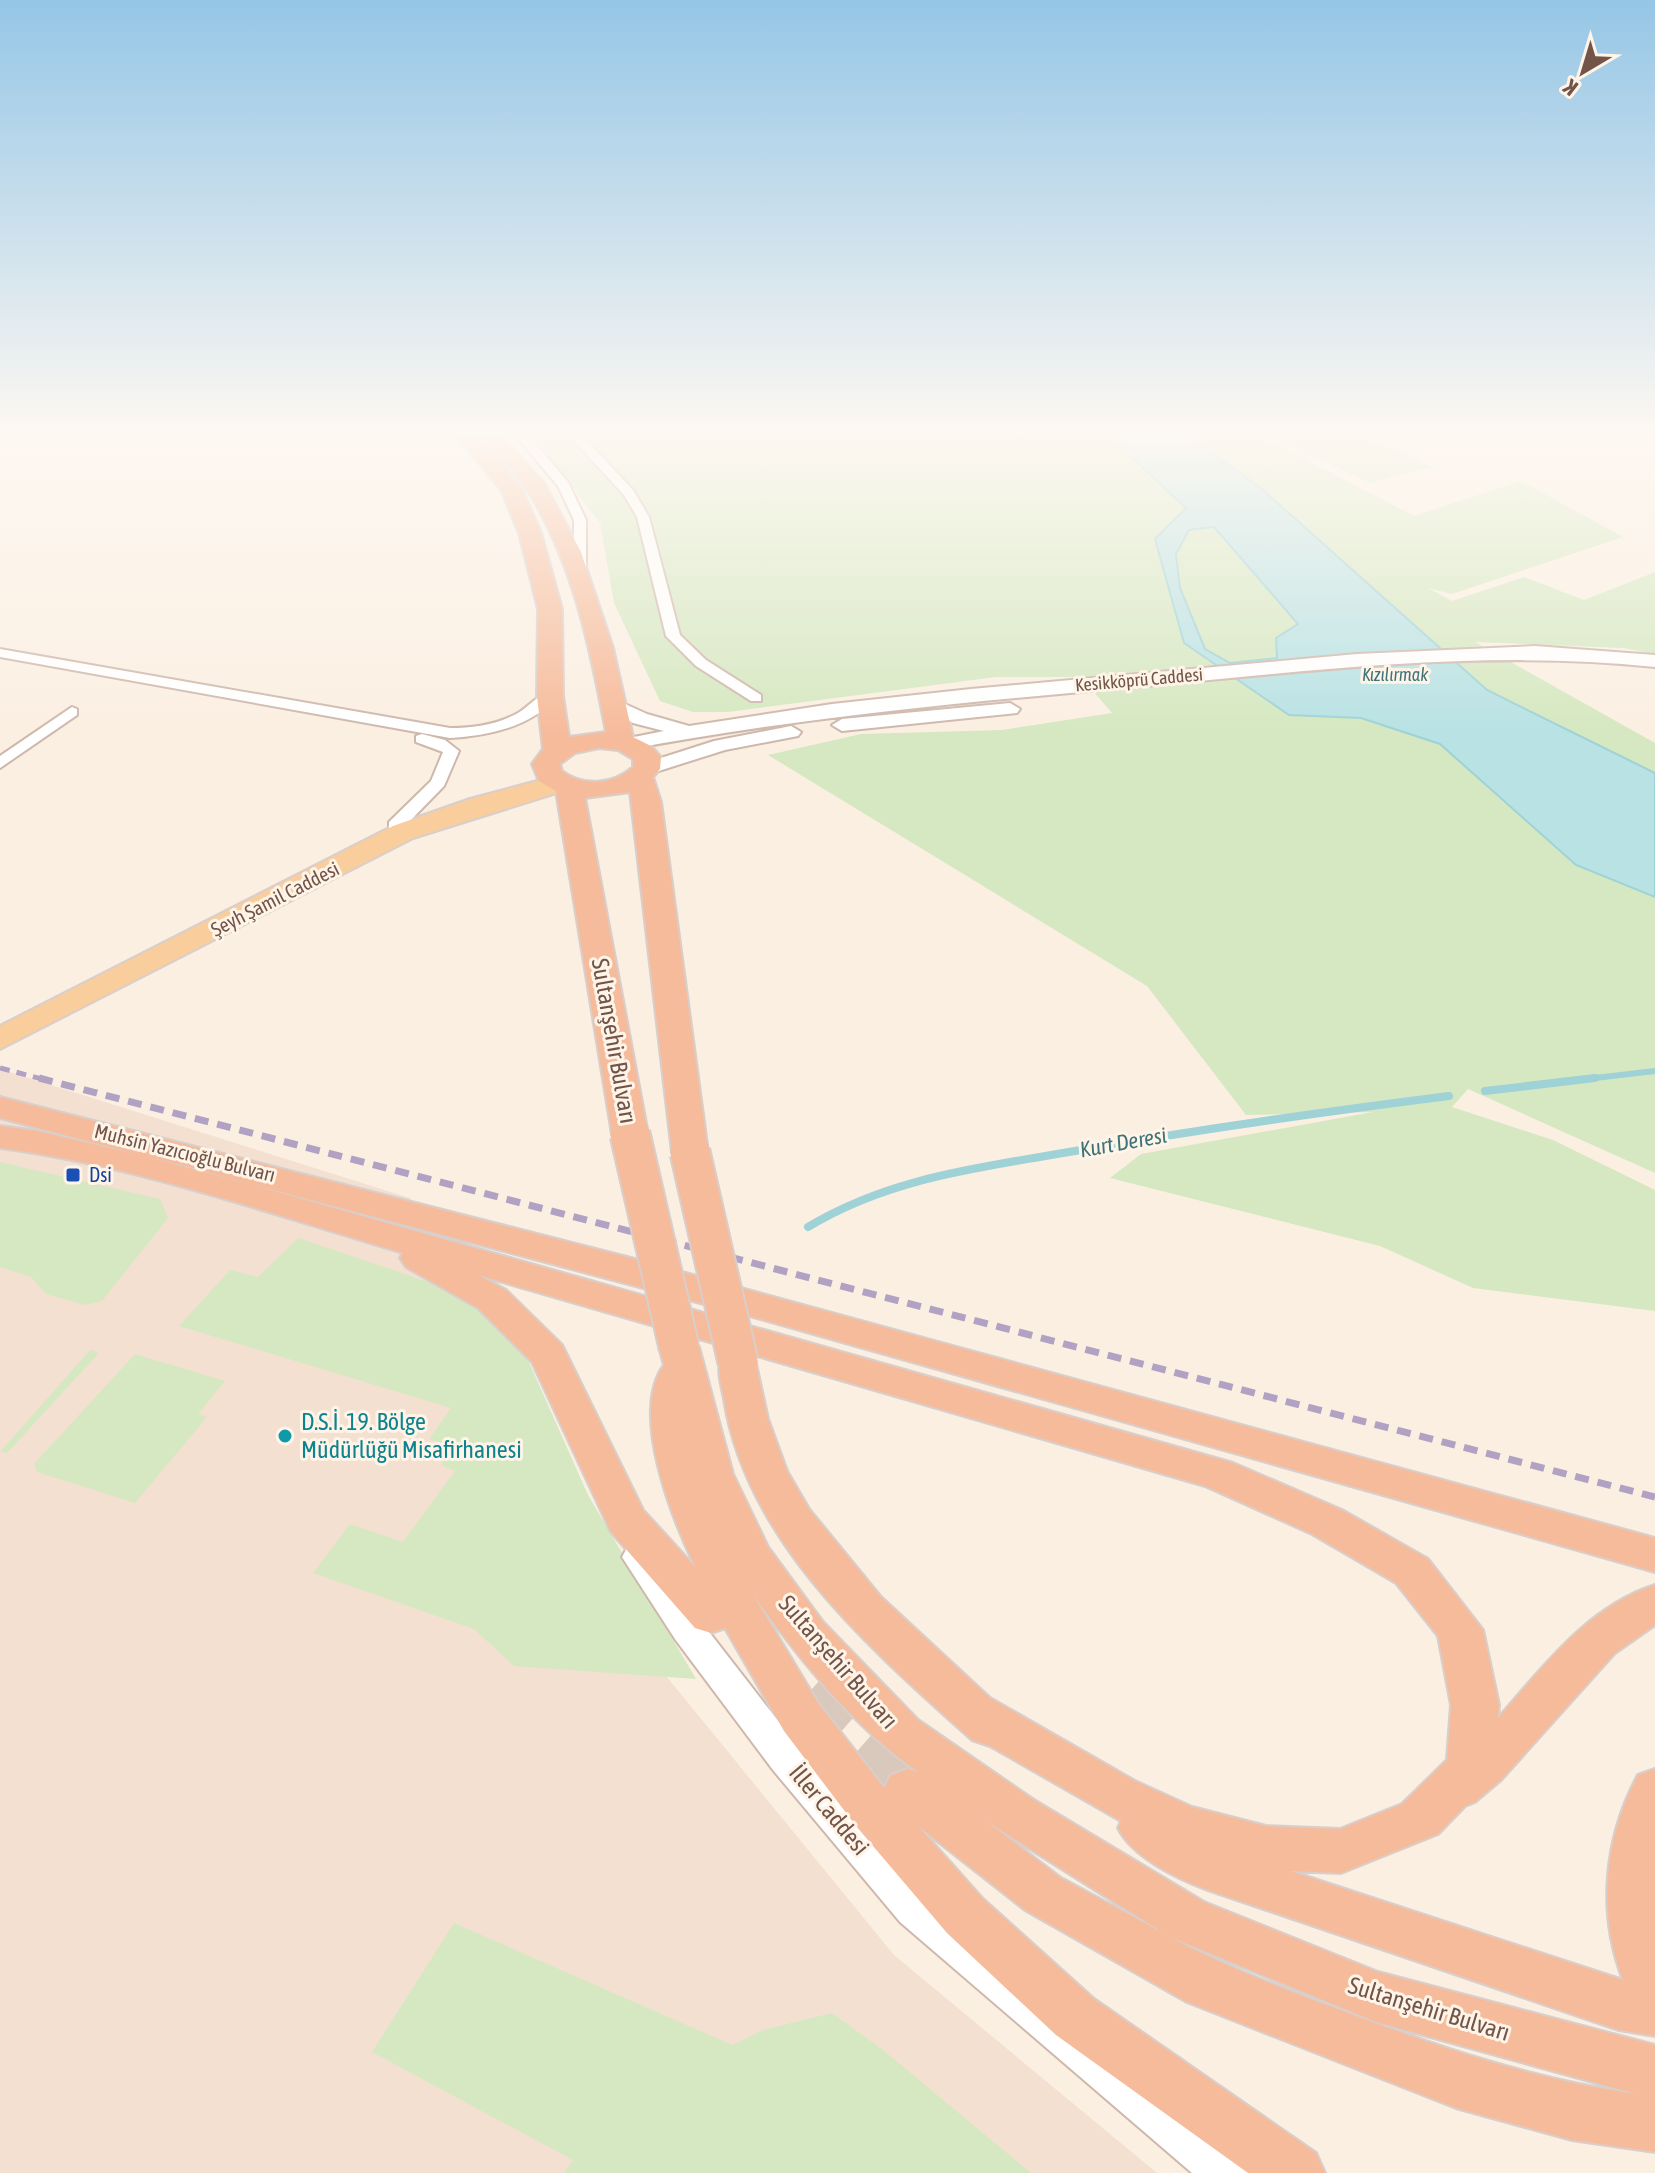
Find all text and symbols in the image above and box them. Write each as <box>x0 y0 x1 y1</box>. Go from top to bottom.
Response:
north arrow <box>1543 32 1623 112</box>
text: K <box>1558 74 1583 101</box>
street label: Kesikköprü Caddesi <box>1074 663 1204 696</box>
water label: Kızılırmak <box>1362 664 1429 685</box>
street label: Şeyh Şamil Caddesi <box>207 856 343 941</box>
street label: Sultanşehir Bulvarı <box>587 956 642 1126</box>
street label: Muhsin Yazıcıoğlu Bulvarı <box>92 1119 278 1186</box>
water label: Kurt Deresi <box>1078 1122 1168 1162</box>
place label: Dsi <box>89 1163 112 1186</box>
marker: Dsi <box>64 1166 82 1184</box>
place label: D.S.İ. 19. Bölge Müdürlüğü Misafirhanesi <box>301 1408 522 1463</box>
marker: D.S.İ. 19. Bölge Müdürlüğü Misafirhanesi <box>276 1427 294 1445</box>
street label: Sultanşehir Bulvarı <box>773 1590 903 1734</box>
street label: İller Caddesi <box>784 1759 875 1860</box>
street label: Sultanşehir Bulvarı <box>1345 1971 1513 2046</box>

